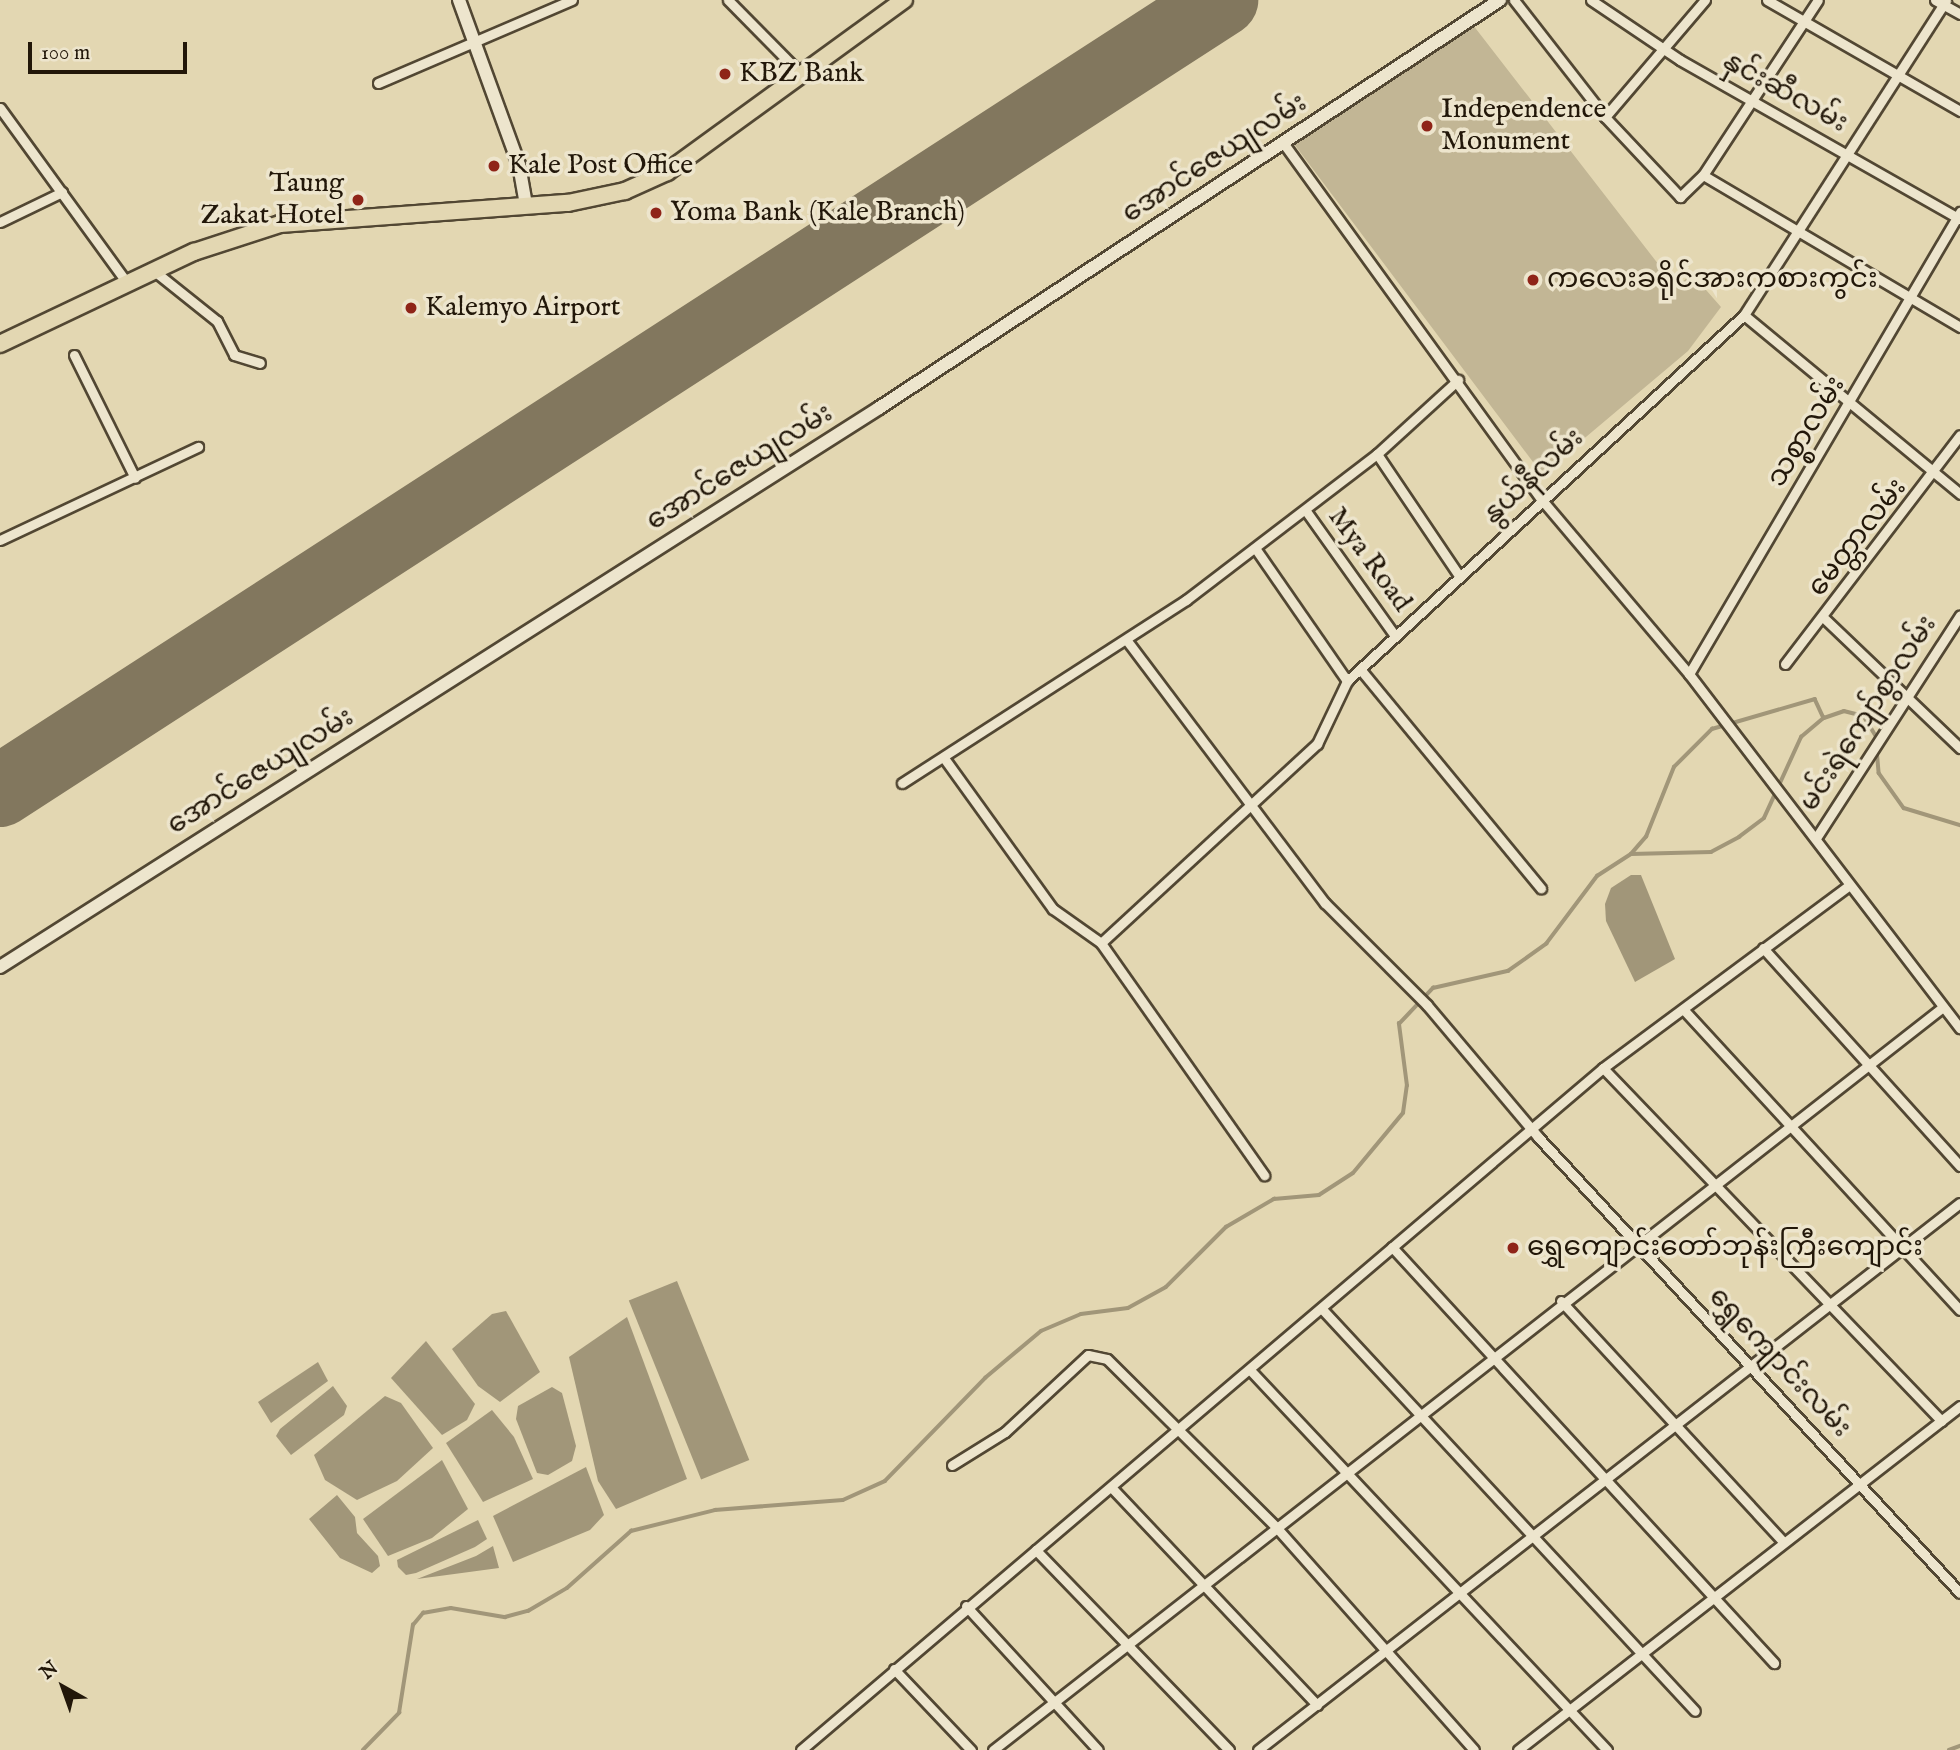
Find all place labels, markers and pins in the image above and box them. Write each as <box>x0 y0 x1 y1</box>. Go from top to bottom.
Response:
place label: KBZ Bank <box>739 57 864 91</box>
marker: KBZ Bank <box>717 66 733 82</box>
place label: Independence Monument <box>1441 93 1606 159</box>
marker: Independence Monument <box>1419 118 1435 134</box>
place label: Kale Post Office <box>508 149 693 183</box>
marker: Kale Post Office <box>486 158 502 174</box>
place label: Taung Zakat Hotel <box>201 167 344 233</box>
marker: Taung Zakat Hotel <box>350 192 366 208</box>
place label: Yoma Bank (Kale Branch) <box>670 196 965 230</box>
marker: Yoma Bank (Kale Branch) <box>648 205 664 221</box>
place label: ကလေးခရိုင်အားကစားကွင်း <box>1547 263 1878 297</box>
marker: ကလေးခရိုင်အားကစားကွင်း <box>1525 272 1541 288</box>
place label: Kalemyo Airport <box>425 291 620 325</box>
marker: Kalemyo Airport <box>403 300 419 316</box>
place label: ရွှေကျောင်းတော်ဘုန်းကြီးကျောင်း <box>1527 1231 1923 1265</box>
marker: ရွှေကျောင်းတော်ဘုန်းကြီးကျောင်း <box>1505 1240 1521 1256</box>

